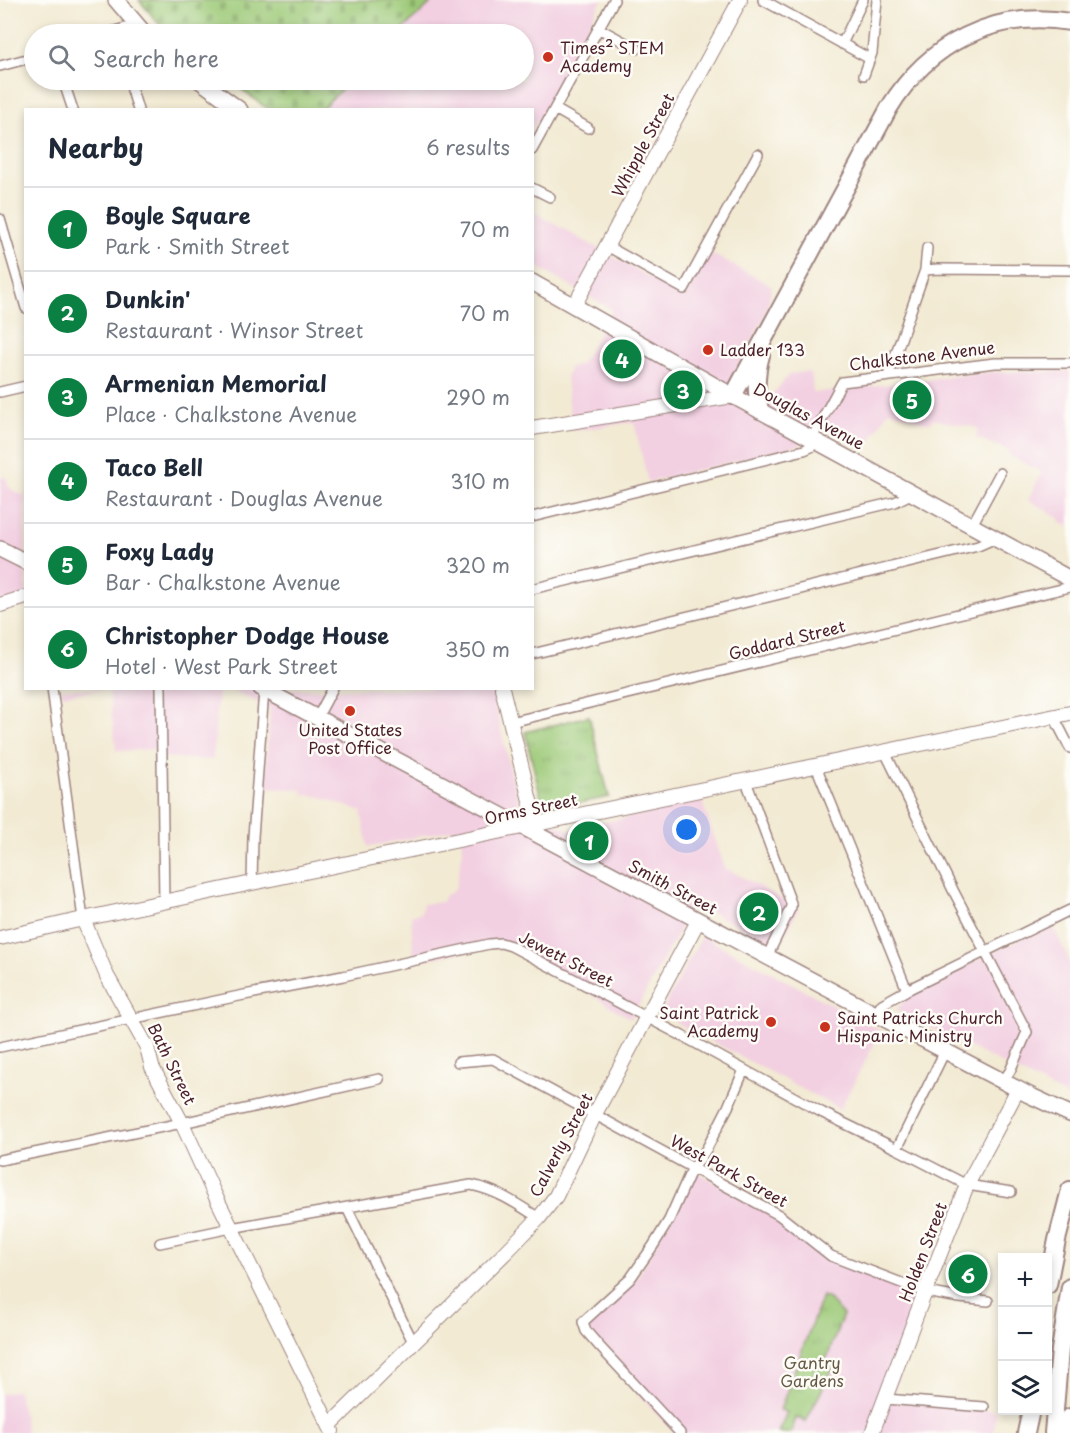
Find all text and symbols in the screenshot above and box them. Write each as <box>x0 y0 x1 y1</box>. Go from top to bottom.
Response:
search box <box>24 24 534 90</box>
place label: Times² STEM Academy <box>560 35 664 77</box>
icon: search <box>45 41 78 74</box>
text: Search here <box>93 41 219 74</box>
marker: Times² STEM Academy <box>541 50 555 64</box>
street label: Whipple Street <box>605 88 680 201</box>
text: Nearby <box>48 128 143 167</box>
text: 6 results <box>426 132 510 162</box>
text: Boyle Square <box>105 198 251 231</box>
text: 1 <box>63 214 72 244</box>
text: 70 m <box>460 214 510 244</box>
text: Park · Smith Street <box>105 231 290 261</box>
text: Dunkin' <box>105 282 190 315</box>
text: 2 <box>60 298 75 328</box>
text: 70 m <box>460 298 510 328</box>
text: Restaurant · Winsor Street <box>105 315 363 345</box>
street label: Chalkstone Avenue <box>848 334 996 376</box>
pin: 4 <box>602 336 642 382</box>
place label: Ladder 133 <box>720 337 805 361</box>
marker: Ladder 133 <box>701 343 715 357</box>
text: Armenian Memorial <box>105 366 327 399</box>
pin: 3 <box>664 368 702 412</box>
street label: Douglas Avenue <box>750 376 869 455</box>
pin: 5 <box>892 378 932 422</box>
text: 3 <box>61 382 74 412</box>
text: 290 m <box>446 382 510 412</box>
text: Place · Chalkstone Avenue <box>105 399 357 429</box>
text: Taco Bell <box>105 450 203 483</box>
text: 4 <box>61 466 74 496</box>
text: 310 m <box>450 466 510 496</box>
text: Restaurant · Douglas Avenue <box>105 483 383 513</box>
text: Foxy Lady <box>105 534 214 567</box>
text: 5 <box>61 550 74 580</box>
text: 320 m <box>446 550 510 580</box>
text: Bar · Chalkstone Avenue <box>105 567 341 597</box>
street label: Goddard Street <box>726 613 848 665</box>
text: Christopher Dodge House <box>105 618 389 651</box>
text: 6 <box>60 634 75 664</box>
text: 350 m <box>445 634 510 664</box>
text: Hotel · West Park Street <box>105 651 338 681</box>
marker: United States Post Office <box>343 704 357 718</box>
place label: United States Post Office <box>298 717 402 759</box>
street label: Orms Street <box>482 786 580 830</box>
your location <box>672 815 701 844</box>
pin: 1 <box>570 818 608 864</box>
street label: Smith Street <box>625 853 723 920</box>
pin: 2 <box>740 890 778 934</box>
street label: Jewett Street <box>515 924 618 992</box>
place label: Saint Patrick Academy <box>659 1000 759 1042</box>
place label: Saint Patricks Church Hispanic Ministry <box>837 1005 1003 1047</box>
marker: Saint Patrick Academy <box>764 1015 778 1029</box>
street label: Bath Street <box>143 1019 203 1109</box>
marker: Saint Patricks Church Hispanic Ministry <box>818 1020 832 1034</box>
street label: Calverly Street <box>523 1088 598 1201</box>
street label: West Park Street <box>666 1128 793 1213</box>
street label: Holden Street <box>892 1198 952 1305</box>
pin: 6 <box>948 1252 988 1296</box>
map controls <box>998 1253 1052 1415</box>
button: + <box>998 1253 1052 1307</box>
button: − <box>998 1307 1052 1361</box>
park label: Gantry Gardens <box>780 1350 844 1392</box>
button: layers <box>998 1361 1052 1415</box>

